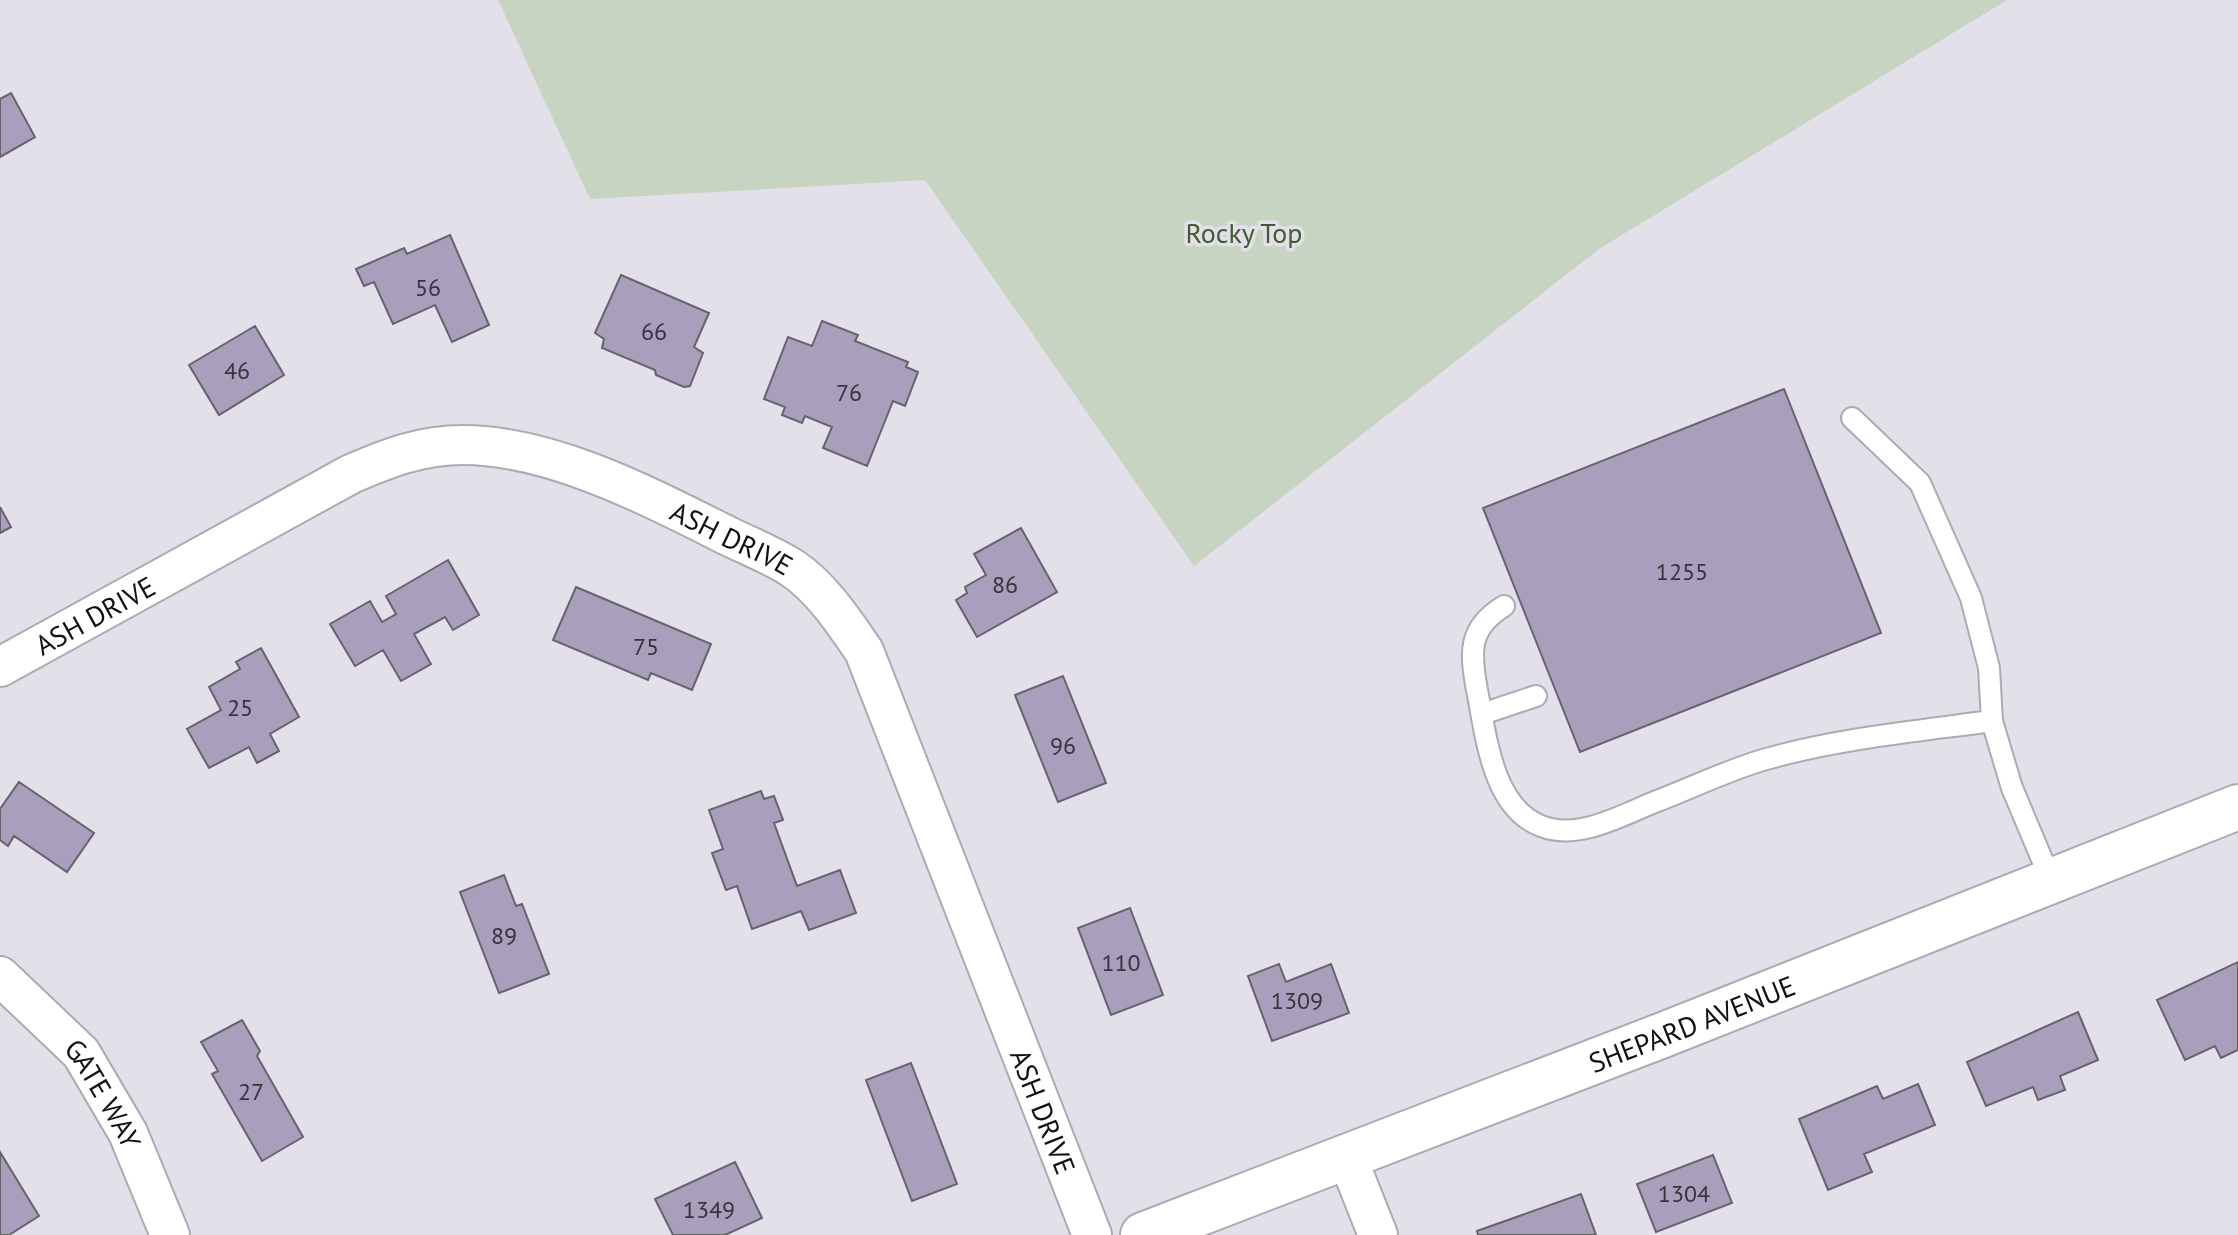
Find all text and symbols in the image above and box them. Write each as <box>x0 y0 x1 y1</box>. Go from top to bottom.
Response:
park label: Rocky Top <box>1186 214 1302 251</box>
house number: 56 <box>415 272 441 303</box>
house number: 66 <box>641 316 667 347</box>
house number: 46 <box>224 355 250 386</box>
house number: 76 <box>836 377 862 408</box>
street label: ASH DRIVE <box>665 492 800 583</box>
house number: 1255 <box>1656 556 1708 587</box>
street label: ASH DRIVE <box>28 567 161 663</box>
house number: 86 <box>992 569 1018 600</box>
house number: 75 <box>633 631 659 662</box>
house number: 25 <box>227 692 253 723</box>
house number: 96 <box>1050 730 1076 761</box>
house number: 89 <box>491 920 517 951</box>
house number: 110 <box>1101 947 1141 978</box>
street label: SHEPARD AVENUE <box>1583 966 1800 1080</box>
house number: 1309 <box>1271 985 1323 1016</box>
street label: GATE WAY <box>58 1030 151 1154</box>
street label: ASH DRIVE <box>1003 1043 1085 1179</box>
house number: 27 <box>238 1076 264 1107</box>
house number: 1304 <box>1658 1178 1710 1209</box>
house number: 1349 <box>683 1194 735 1225</box>

